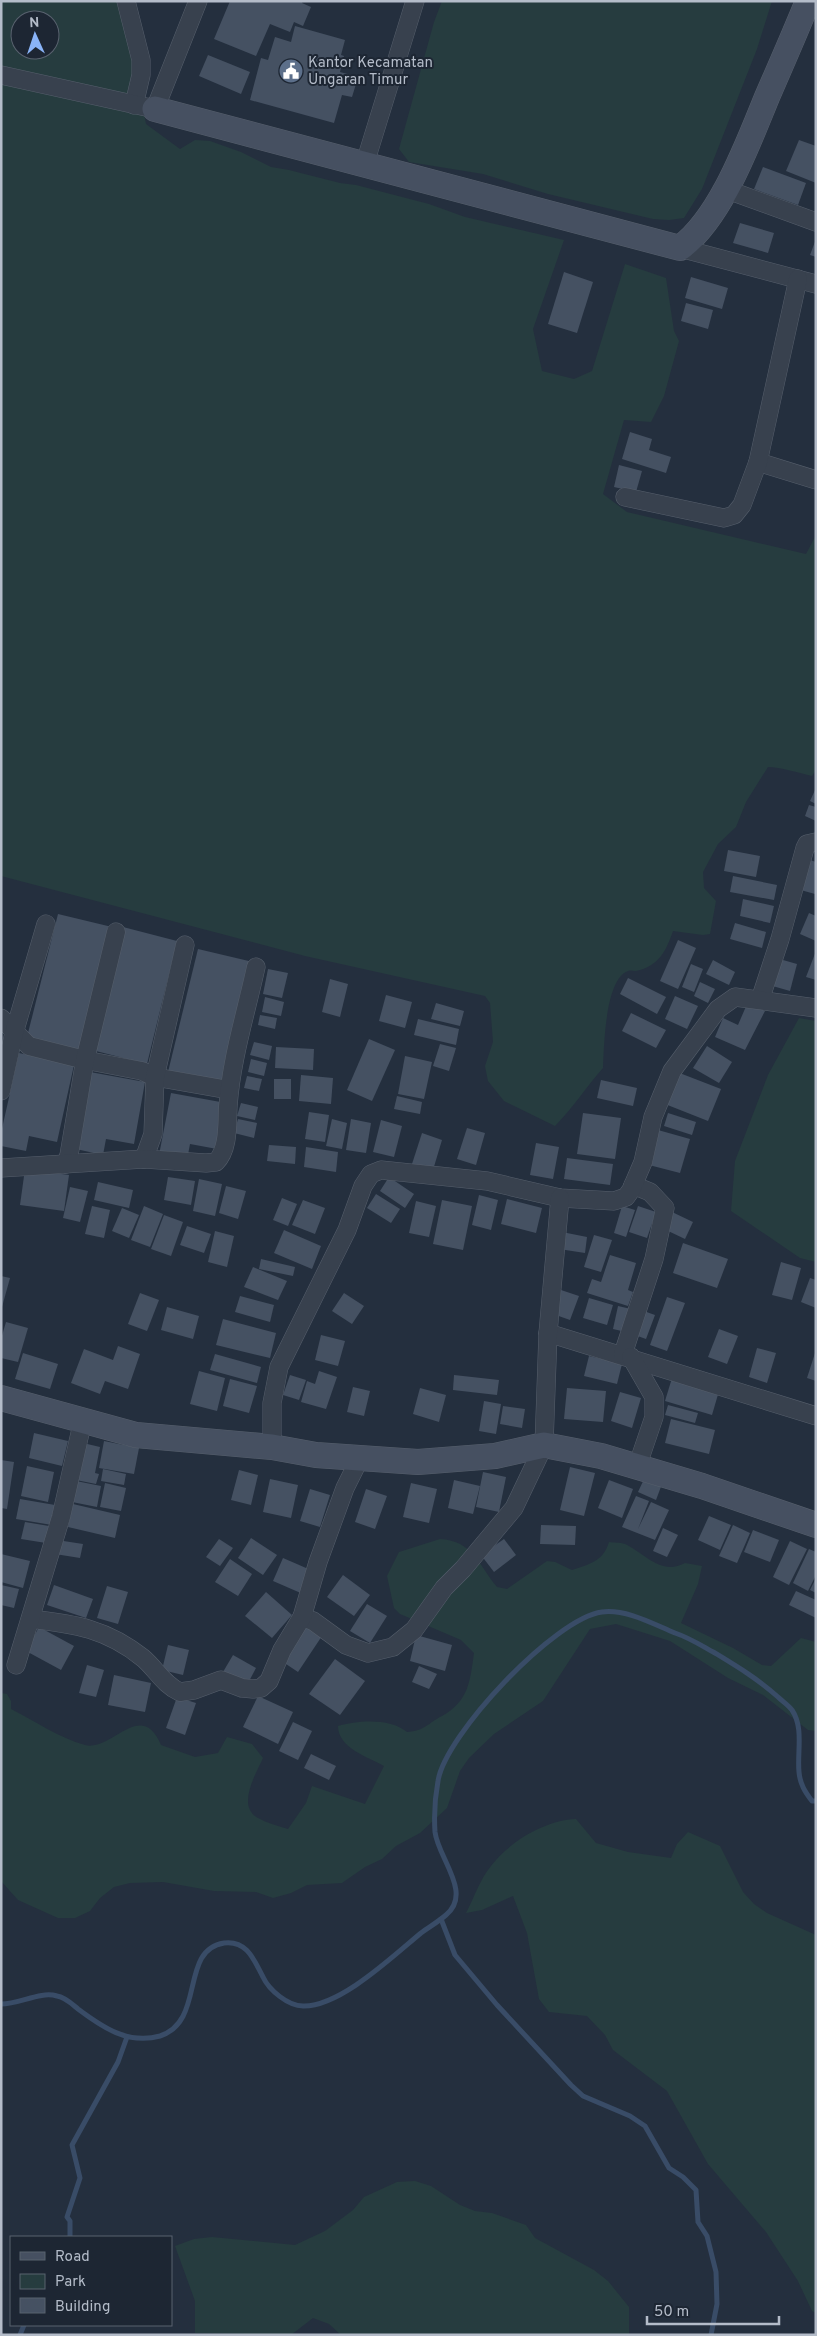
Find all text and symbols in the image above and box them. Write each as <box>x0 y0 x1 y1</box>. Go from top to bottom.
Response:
north arrow <box>10 10 60 60</box>
text: N <box>29 15 40 32</box>
place label: Kantor Kecamatan Ungaran Timur <box>308 54 433 90</box>
public building icon: Kantor Kecamatan Ungaran Timur <box>278 58 304 84</box>
legend <box>10 2236 172 2326</box>
text: Road <box>55 2248 90 2267</box>
text: Park <box>55 2273 86 2292</box>
scale bar <box>647 2294 780 2326</box>
text: Building <box>55 2298 110 2317</box>
text: 50 m <box>654 2303 689 2322</box>

